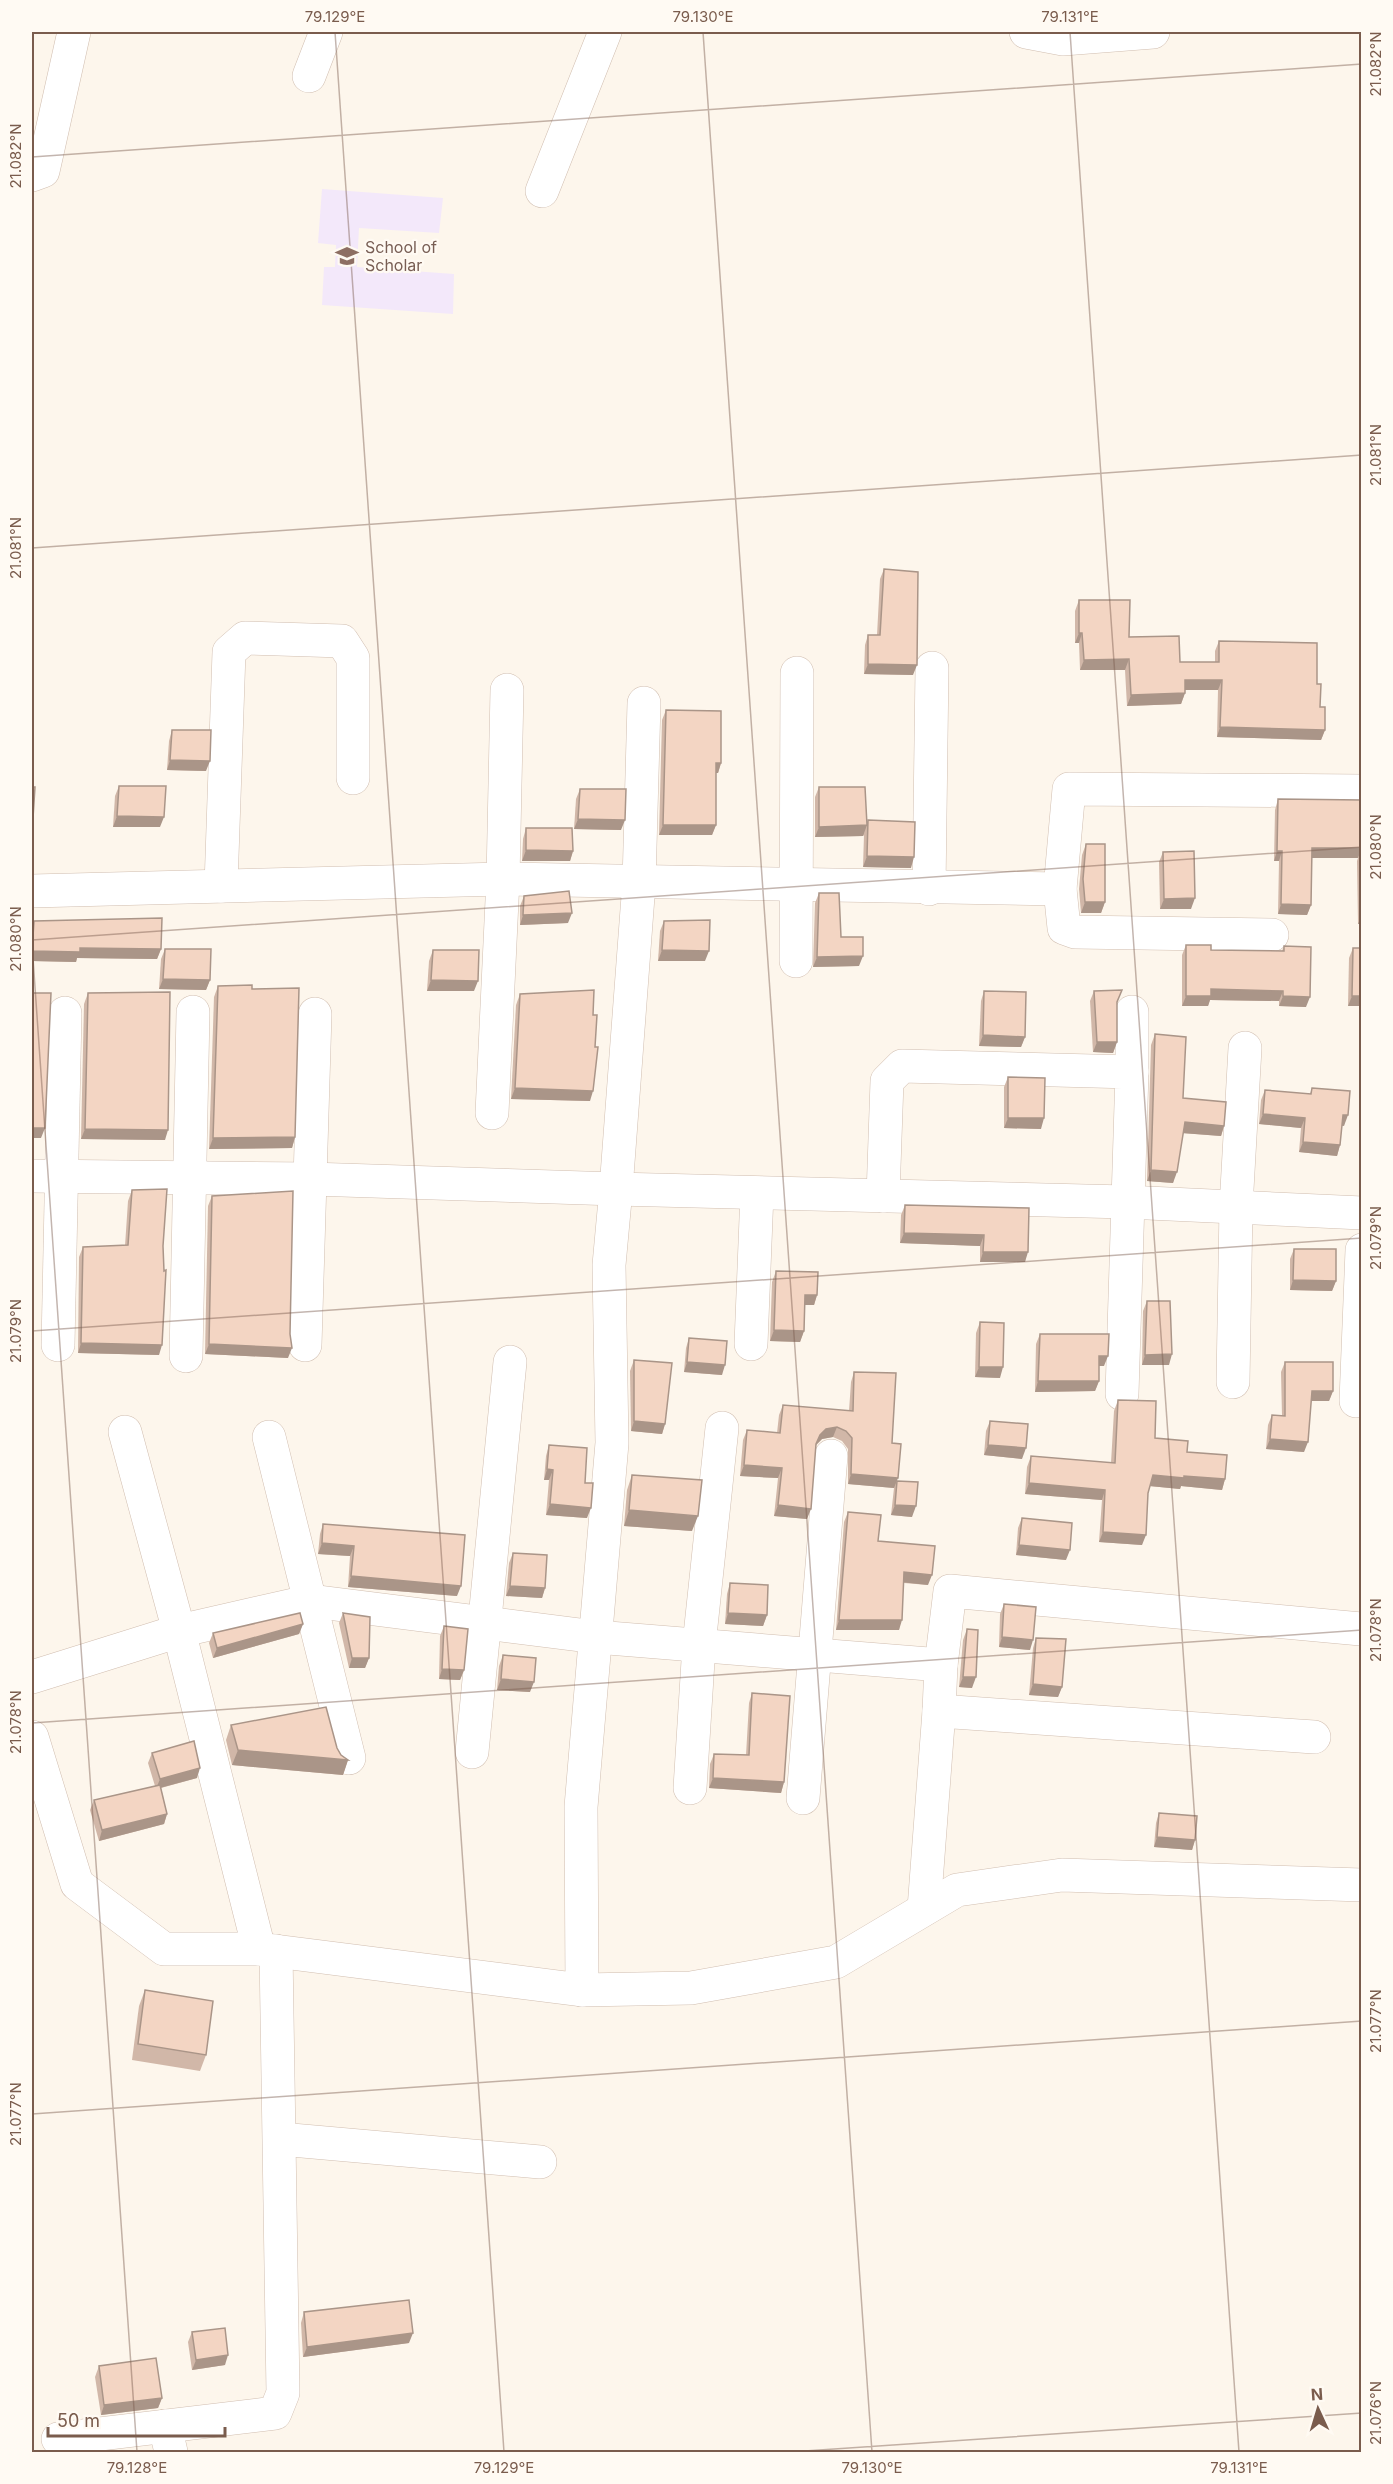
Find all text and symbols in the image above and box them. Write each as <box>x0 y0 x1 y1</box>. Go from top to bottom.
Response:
text: 79.129°E <box>305 7 365 26</box>
text: 79.130°E <box>673 7 733 26</box>
text: 79.131°E <box>1041 7 1099 26</box>
text: 21.082°N <box>1366 31 1385 97</box>
text: 21.082°N <box>6 123 25 189</box>
place label: School of Scholar <box>365 237 437 275</box>
school or university icon: School of Scholar <box>334 243 360 269</box>
text: 21.081°N <box>1366 424 1385 486</box>
text: 21.081°N <box>6 517 25 579</box>
text: 21.080°N <box>1366 814 1385 880</box>
text: 21.080°N <box>6 906 25 972</box>
text: 21.079°N <box>1366 1206 1385 1270</box>
text: 21.079°N <box>6 1299 25 1363</box>
text: 21.078°N <box>1366 1598 1385 1662</box>
text: 21.078°N <box>6 1690 25 1754</box>
text: 21.077°N <box>1366 1989 1385 2053</box>
text: 21.077°N <box>6 2082 25 2146</box>
north arrow <box>1288 2379 1348 2439</box>
text: 21.076°N <box>1366 2381 1385 2445</box>
text: N <box>1310 2384 1324 2404</box>
scale bar <box>48 2400 225 2438</box>
text: 50 m <box>57 2410 100 2431</box>
text: 79.128°E <box>107 2458 167 2477</box>
text: 79.129°E <box>474 2458 534 2477</box>
text: 79.130°E <box>842 2458 902 2477</box>
text: 79.131°E <box>1210 2458 1268 2477</box>

